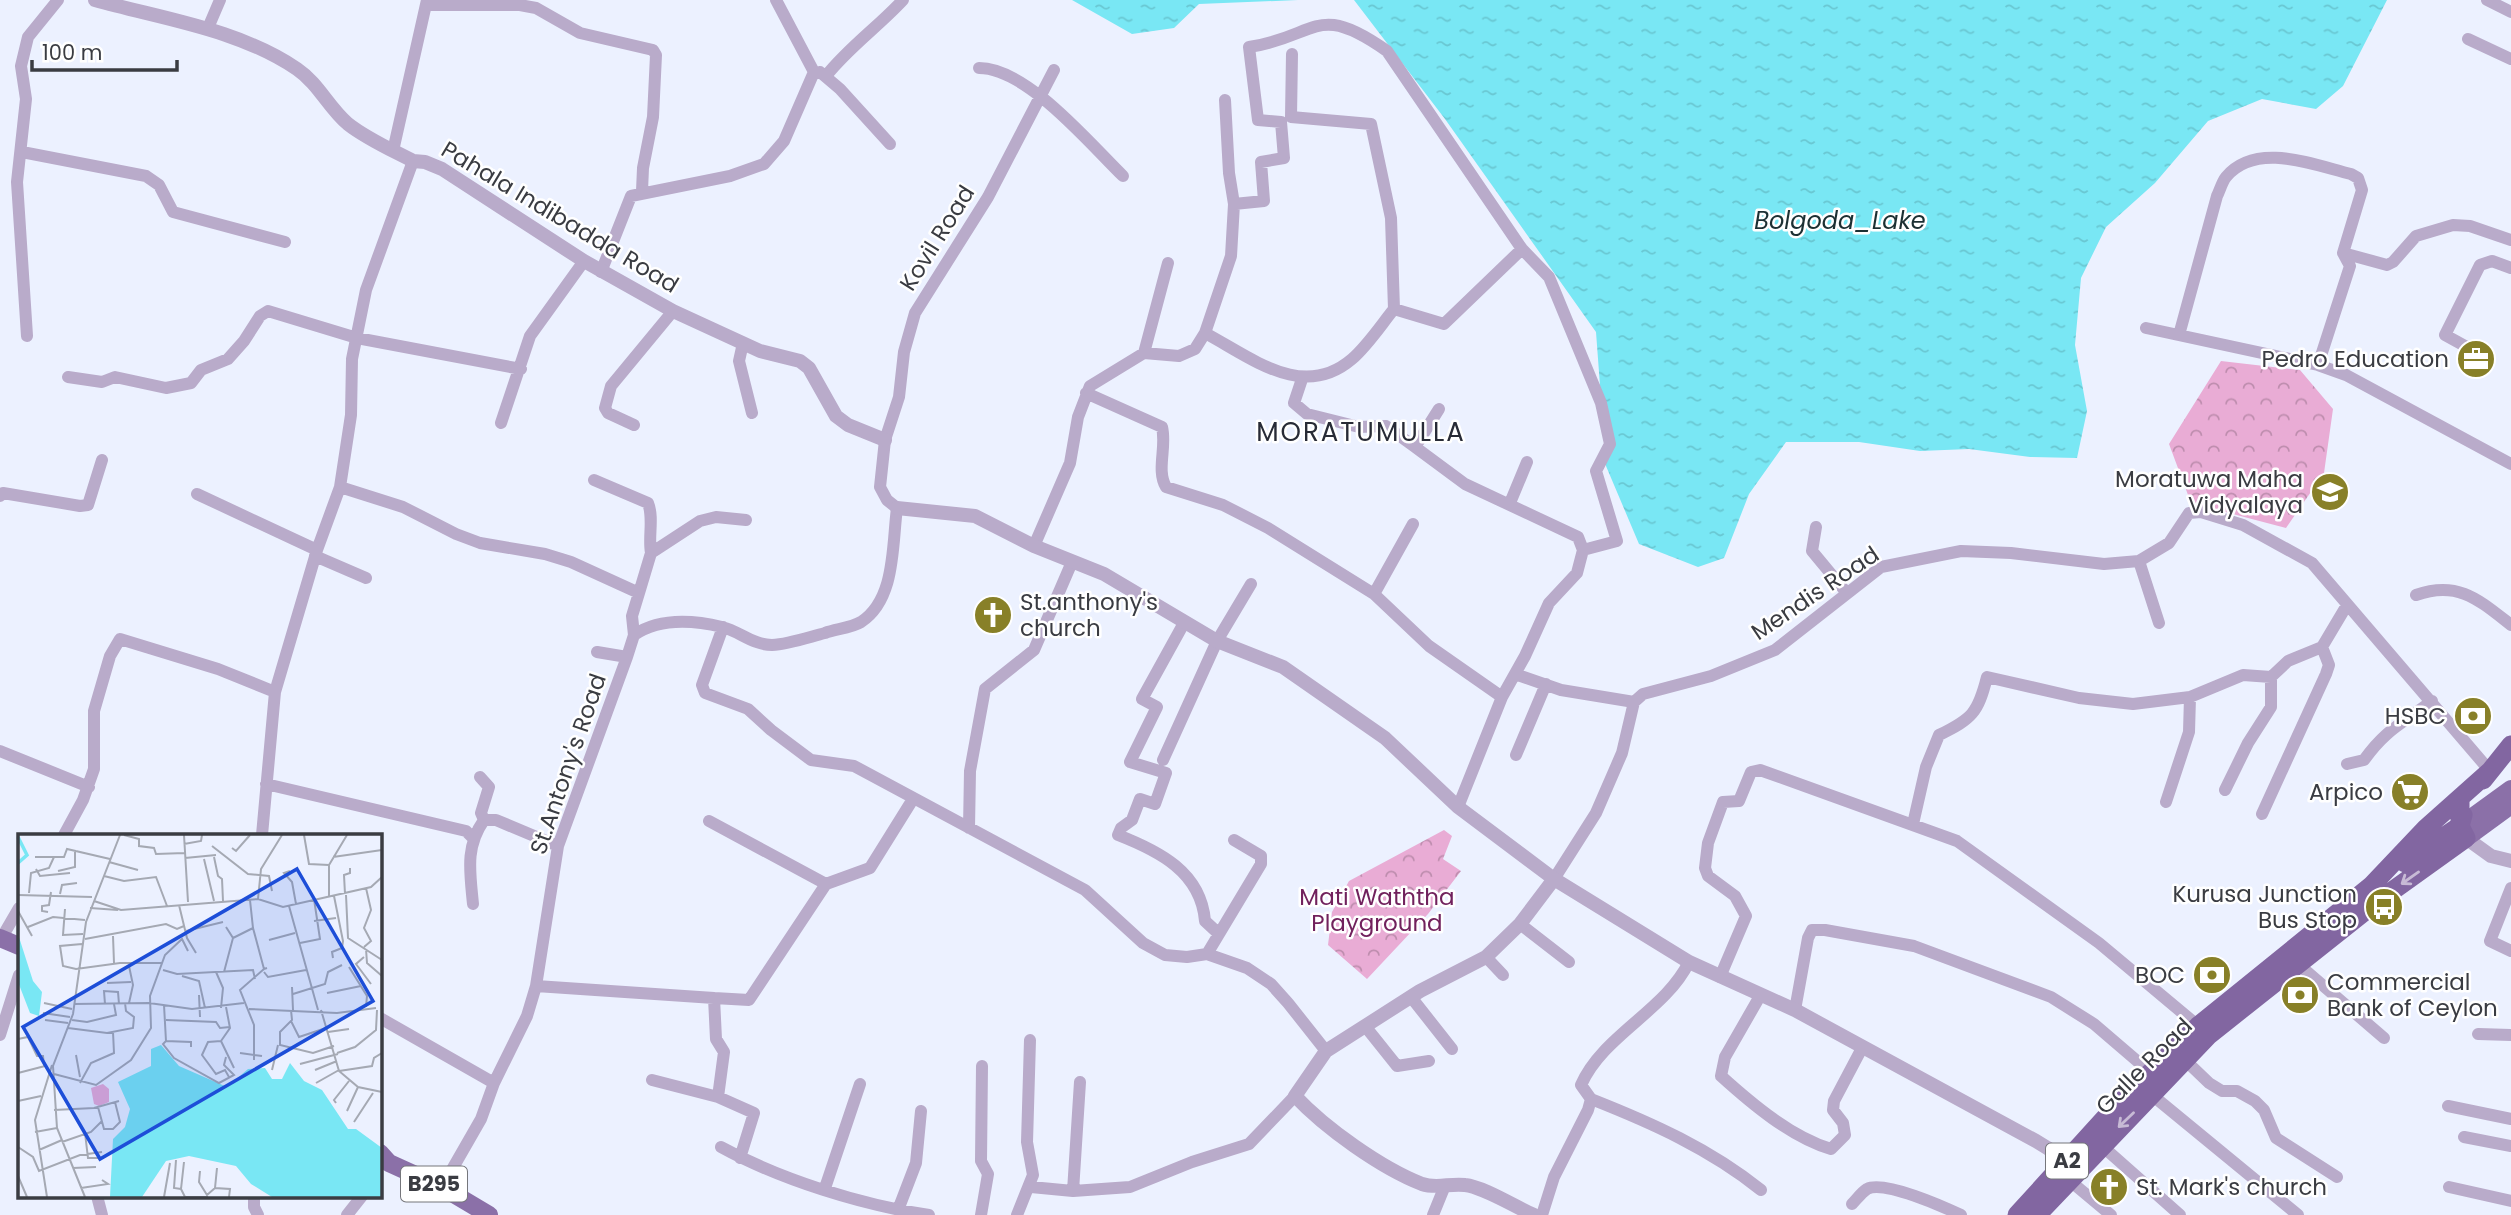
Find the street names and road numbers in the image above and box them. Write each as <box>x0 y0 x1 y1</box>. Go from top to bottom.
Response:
street label: Pahala Indibadda Road <box>435 133 685 301</box>
street label: Kovil Road <box>892 179 982 297</box>
street label: Mendis Road <box>1745 538 1885 648</box>
street label: St.Antony's Road <box>522 669 614 859</box>
street label: Galle Road <box>2089 1011 2199 1121</box>
road number: A2 <box>2046 1144 2088 1178</box>
road number: B295 <box>401 1166 467 1202</box>

